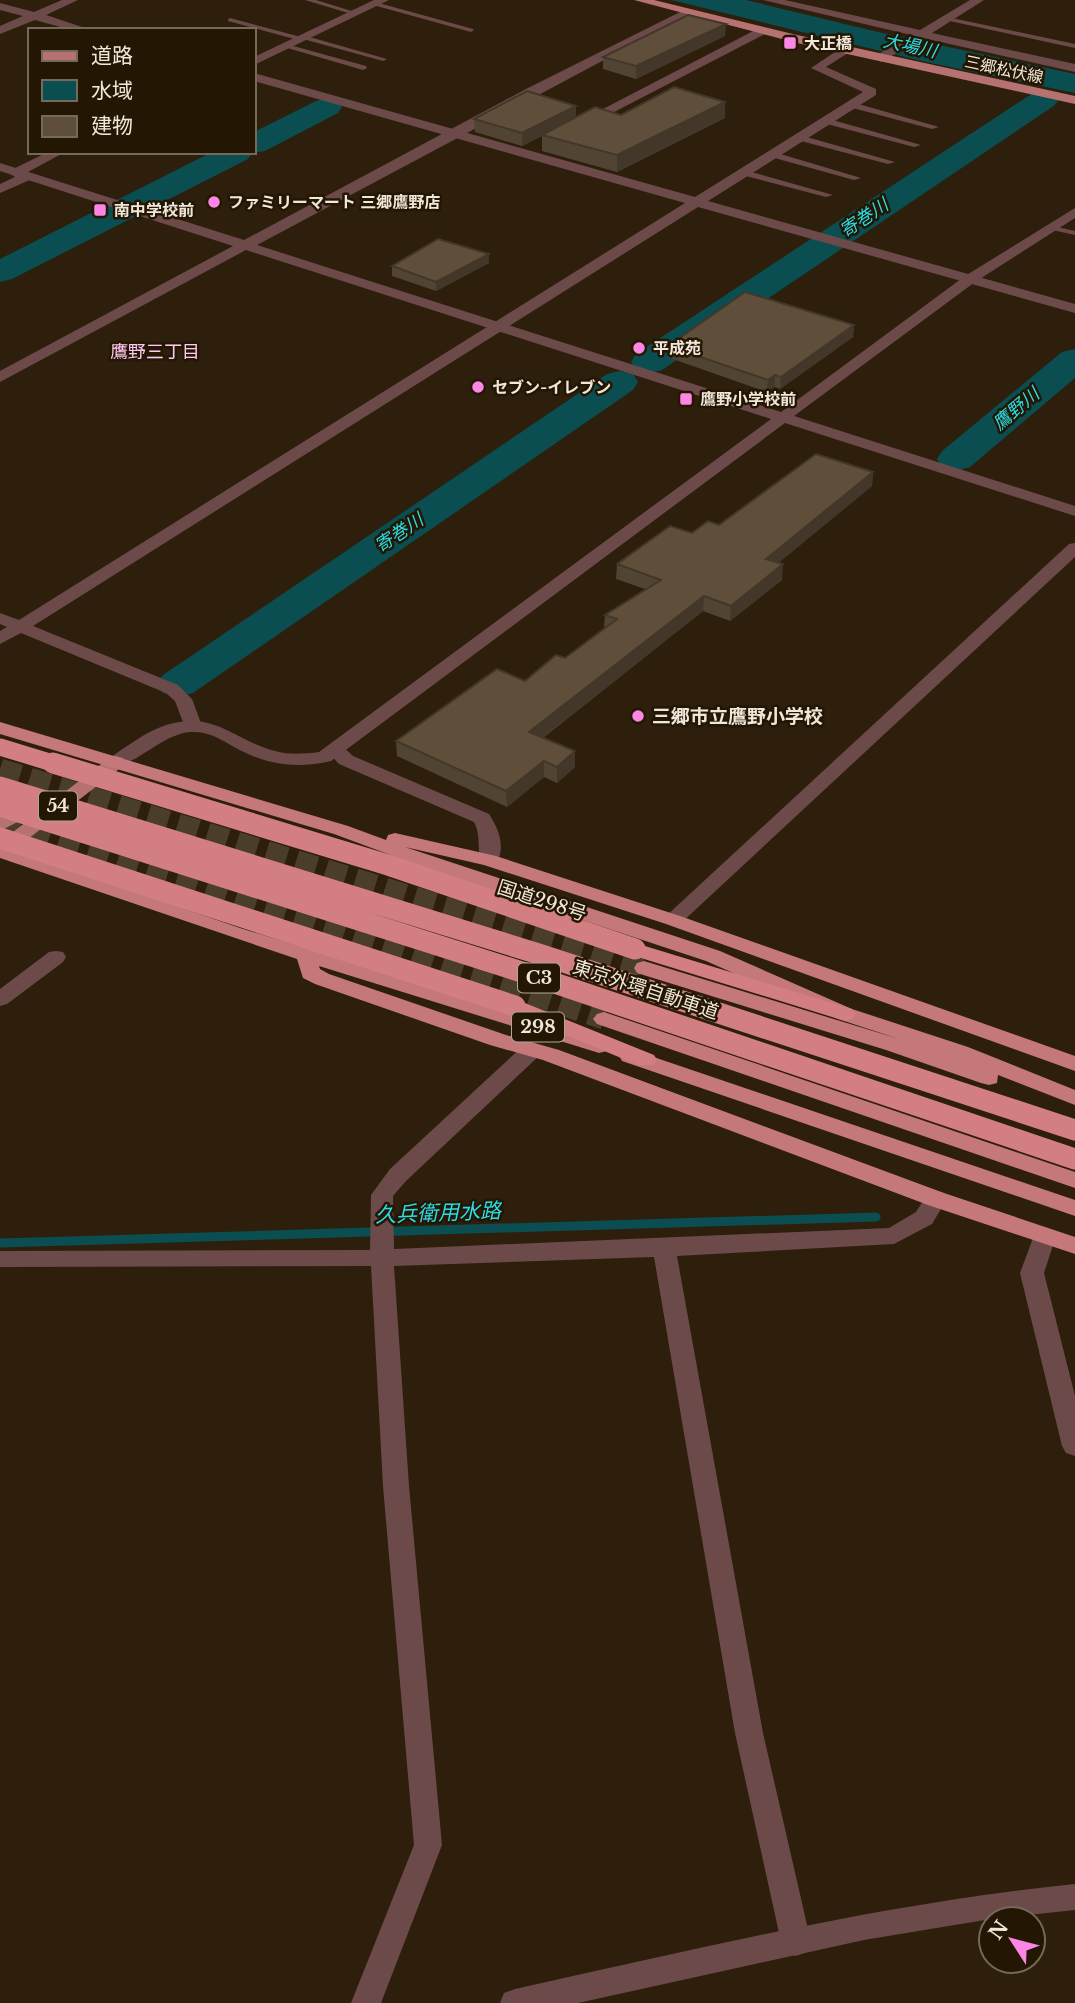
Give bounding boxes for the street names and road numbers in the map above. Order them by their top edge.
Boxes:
street label: 三郷松伏線 [963,51,1045,87]
road number: 54 [39,792,77,820]
street label: 国道298号 [494,875,589,926]
street label: 東京外環自動車道 [570,955,722,1024]
road number: C3 [518,964,560,993]
road number: 298 [512,1012,564,1042]

